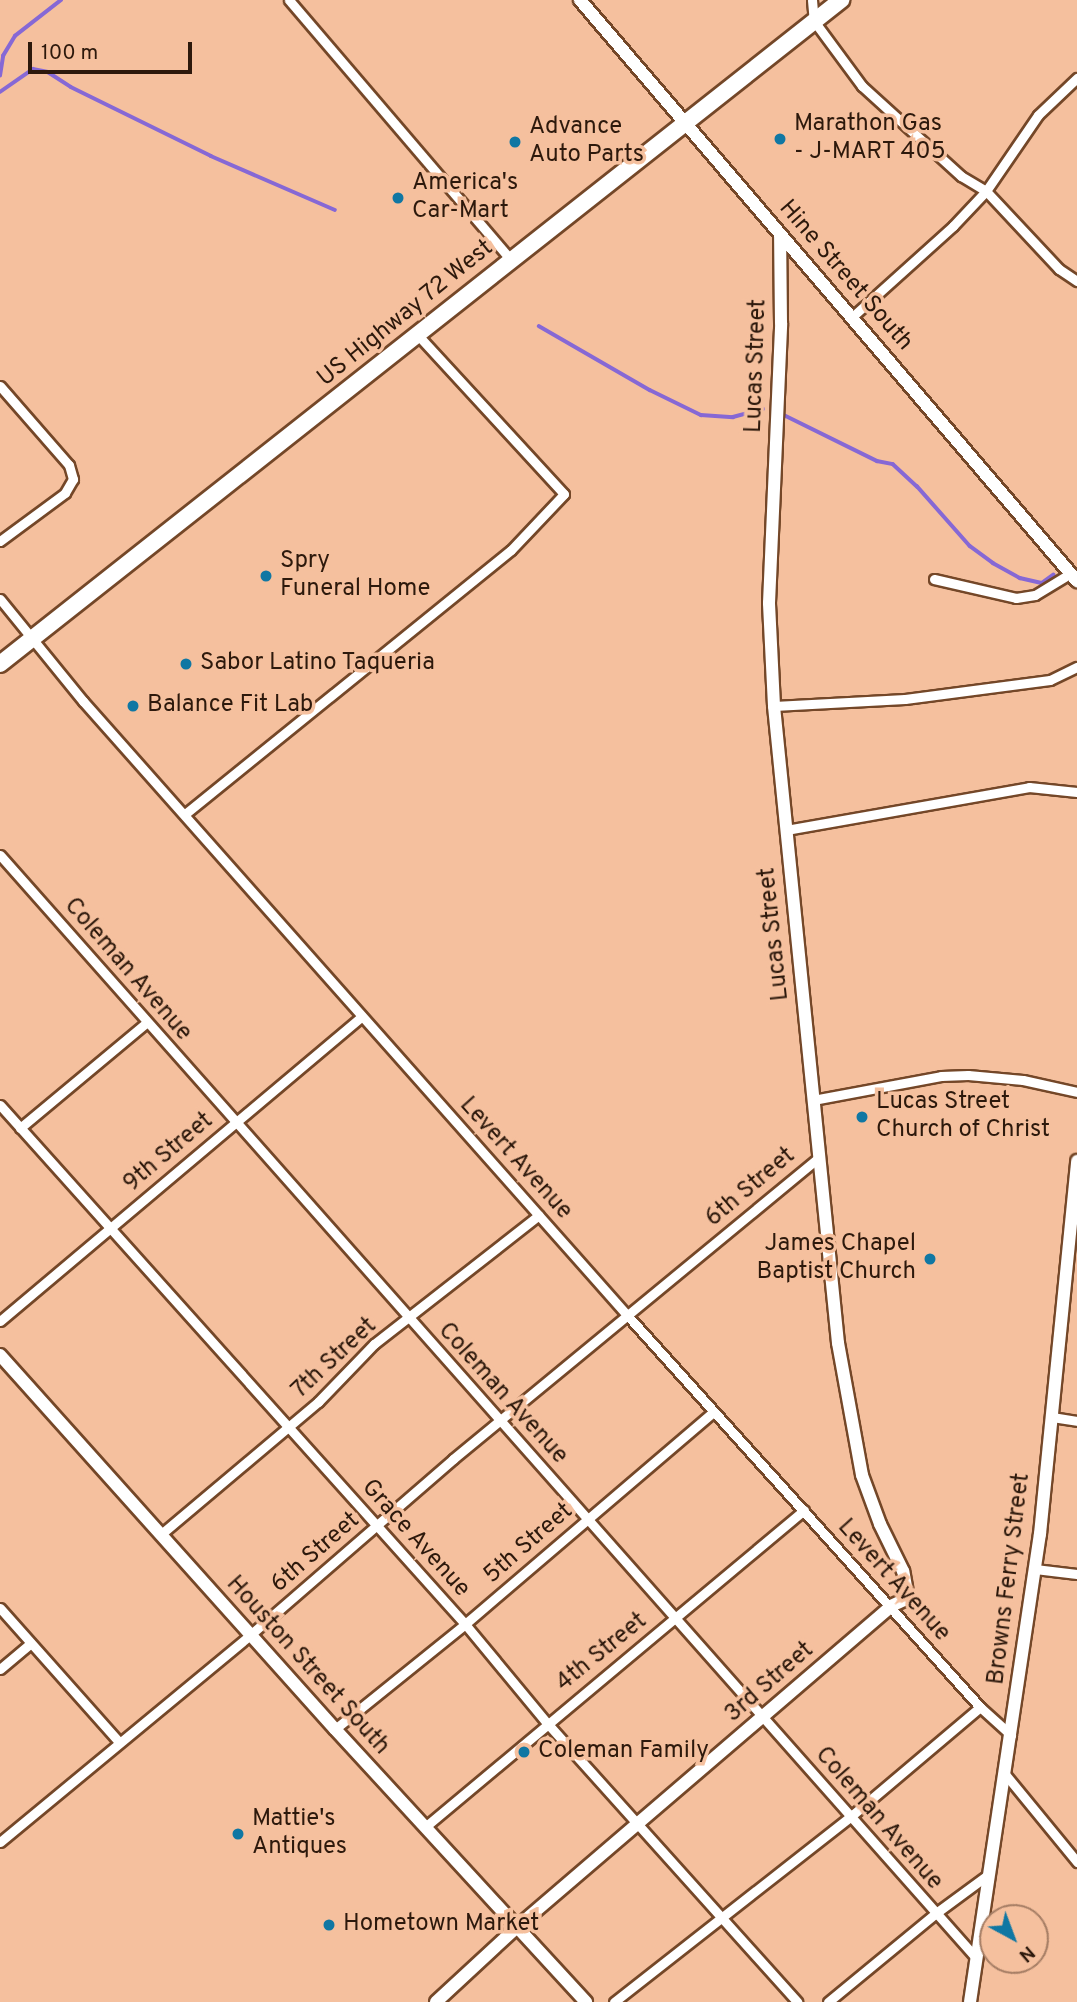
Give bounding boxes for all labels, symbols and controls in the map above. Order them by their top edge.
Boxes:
scale bar [32,28,196,72]
text: 100 m [41,40,98,67]
place label: Marathon Gas - J-MART 405 [794,111,947,167]
place label: Advance Auto Parts [529,114,644,170]
marker: Marathon Gas - J-MART 405 [772,131,788,147]
marker: Advance Auto Parts [507,134,523,150]
place label: America's Car-Mart [412,170,518,226]
marker: America's Car-Mart [390,190,406,206]
street label: Hine Street South [772,195,918,357]
street label: US Highway 72 West [312,234,500,394]
street label: Lucas Street [740,298,774,434]
place label: Spry Funeral Home [280,548,430,604]
marker: Spry Funeral Home [258,568,274,584]
place label: Sabor Latino Taqueria [200,650,436,678]
marker: Sabor Latino Taqueria [178,656,194,672]
place label: Balance Fit Lab [147,692,313,720]
marker: Balance Fit Lab [125,698,141,714]
street label: Lucas Street [754,866,796,1002]
street label: Coleman Avenue [57,892,197,1048]
place label: Lucas Street Church of Christ [876,1089,1050,1145]
street label: Levert Avenue [452,1091,578,1227]
street label: 9th Street [118,1107,220,1199]
marker: Lucas Street Church of Christ [854,1109,870,1125]
street label: 6th Street [700,1142,802,1234]
place label: James Chapel Baptist Church [756,1231,916,1287]
marker: James Chapel Baptist Church [922,1251,938,1267]
street label: 7th Street [287,1312,383,1406]
street label: Coleman Avenue [431,1317,573,1471]
street label: Browns Ferry Street [983,1471,1037,1687]
street label: Grace Avenue [354,1474,476,1604]
street label: 5th Street [479,1497,579,1591]
street label: 6th Street [266,1507,366,1599]
street label: Levert Avenue [830,1513,956,1649]
street label: Houston Street South [219,1571,395,1761]
street label: 4th Street [551,1608,653,1698]
street label: 3rd Street [720,1637,820,1729]
place label: Coleman Family [538,1738,709,1766]
street label: Coleman Avenue [808,1741,948,1897]
marker: Coleman Family [516,1744,532,1760]
place label: Mattie's Antiques [252,1806,347,1862]
marker: Mattie's Antiques [230,1826,246,1842]
north arrow [979,1904,1049,1974]
place label: Hometown Market [343,1911,539,1939]
marker: Hometown Market [321,1917,337,1933]
text: N [1013,1940,1039,1967]

